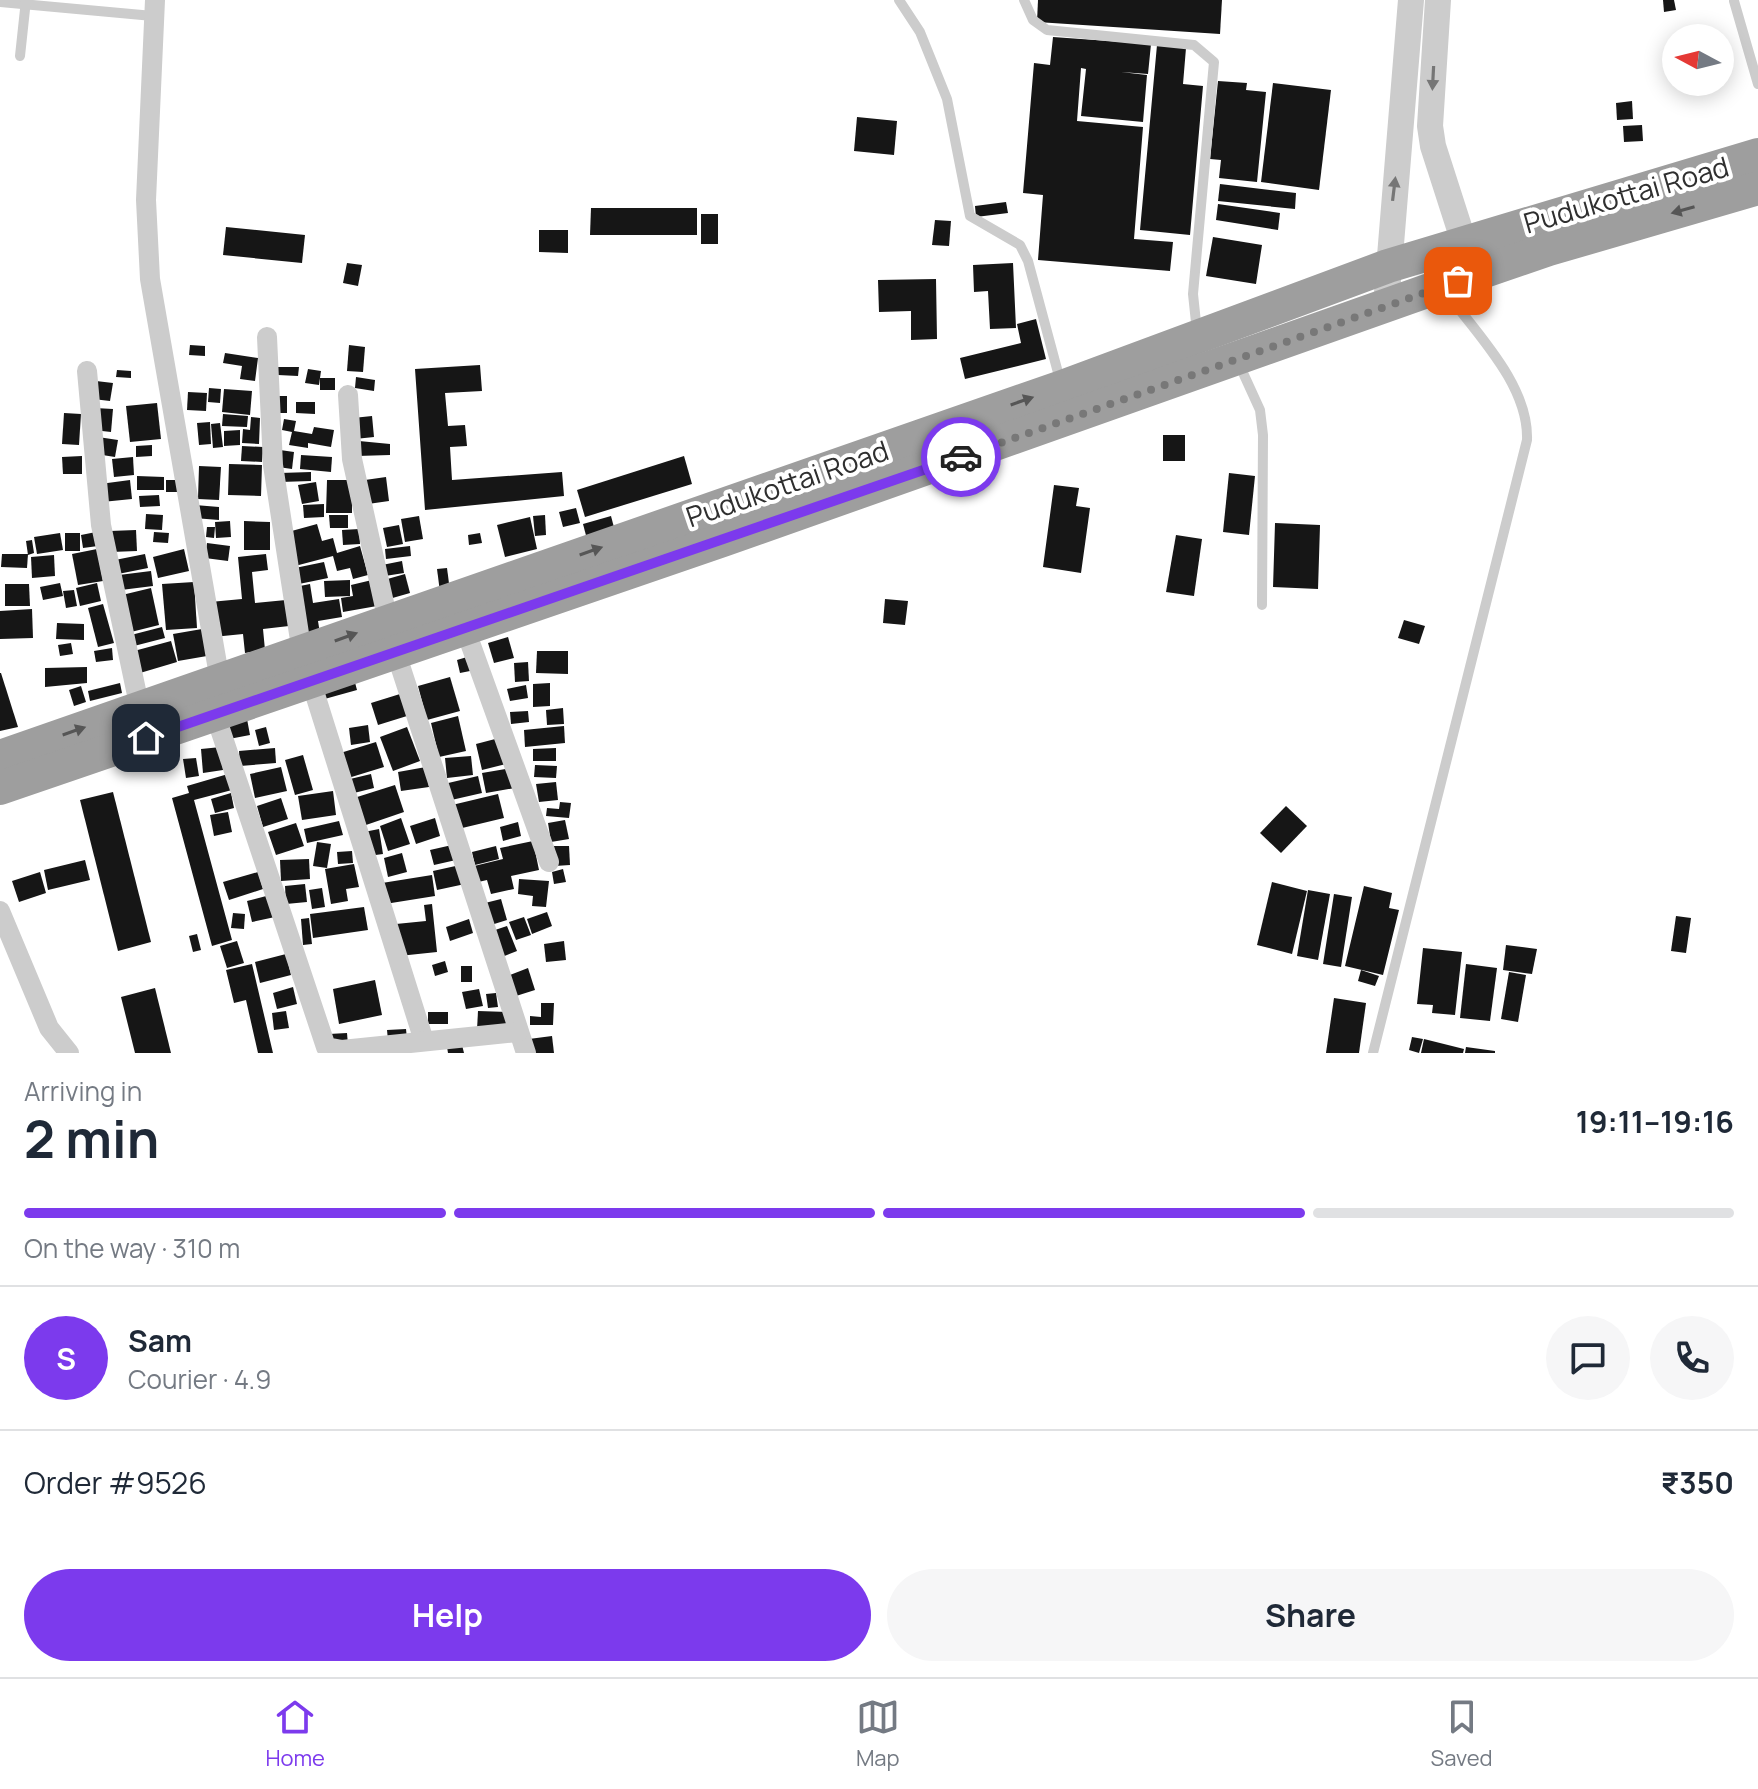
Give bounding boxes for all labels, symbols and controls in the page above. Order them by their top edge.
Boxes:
north arrow [1662,24,1734,96]
map controls [1662,24,1734,96]
one-way arrow [1426,66,1439,91]
street label: Pudukottai Road [1519,147,1733,241]
one-way arrow [1388,176,1401,201]
one-way arrow [1671,204,1695,217]
pin [1424,247,1492,315]
icon: bag [1436,259,1480,303]
one-way arrow [1010,395,1034,407]
courier [921,417,1001,497]
street label: Pudukottai Road [681,431,893,535]
icon: car [939,435,983,479]
one-way arrow [579,544,603,556]
one-way arrow [334,630,358,643]
pin [112,704,180,772]
icon: home [124,716,168,760]
one-way arrow [62,725,86,737]
text: Arriving in [24,1073,142,1109]
text: 19:11–19:16 [1576,1101,1734,1142]
text: 2 min [24,1103,159,1174]
text: On the way · 310 m [24,1230,240,1266]
button: chat [1546,1316,1630,1400]
button: phone [1650,1316,1734,1400]
text: Sam [128,1320,192,1361]
text: S [56,1338,76,1379]
text: Courier · 4.9 [128,1361,271,1397]
text: Order #9526 [24,1462,207,1503]
text: ₹350 [1661,1462,1734,1503]
button: Help [24,1569,871,1661]
button: Share [887,1569,1734,1661]
tab: Home [265,1695,325,1773]
tab: Map [856,1695,900,1773]
tab: Saved [1431,1695,1493,1773]

